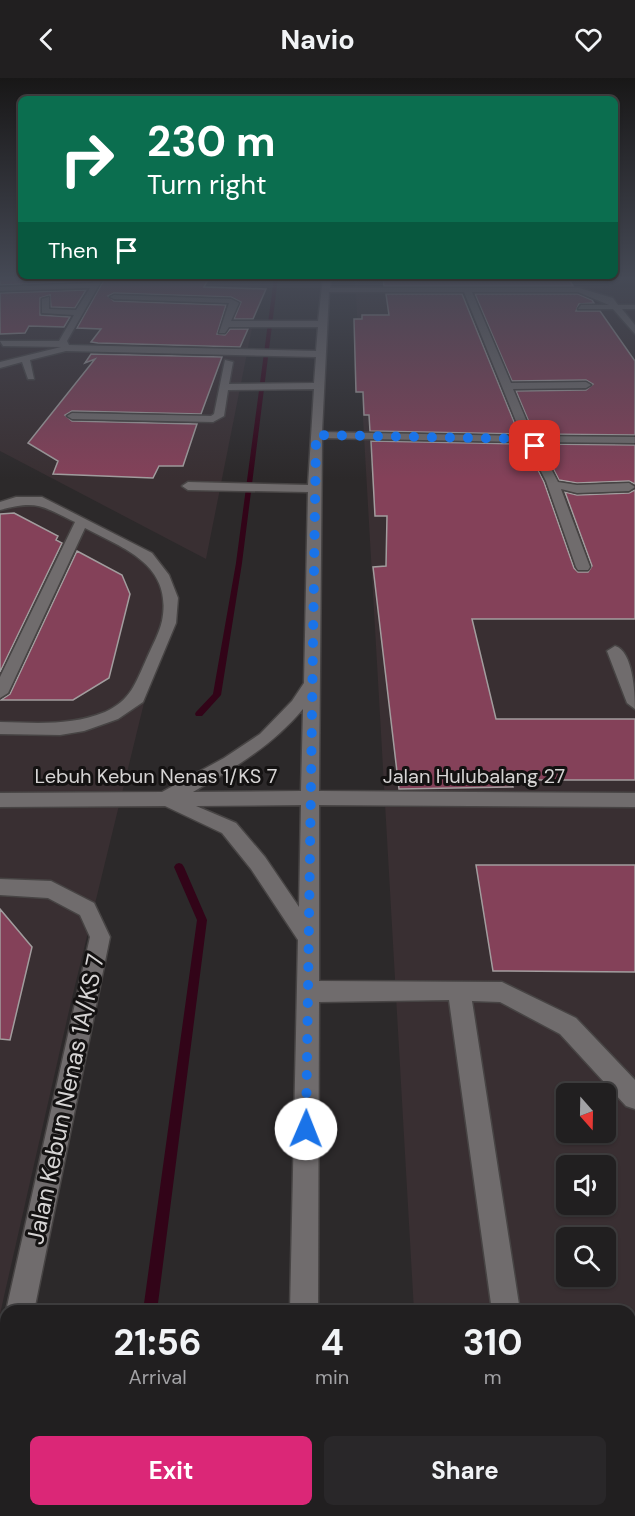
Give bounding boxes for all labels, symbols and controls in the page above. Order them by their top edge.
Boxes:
text: Navio [280,22,355,57]
icon: back [30,23,63,56]
icon: heart [572,23,605,56]
text: 230 m [147,114,276,169]
icon: right [48,120,126,198]
text: Turn right [147,167,267,202]
icon: arrive [110,234,143,267]
text: Then [48,236,98,265]
pin [509,420,560,471]
icon: arrive [518,429,551,462]
street label: Lebuh Kebun Nenas 1/KS 7 [35,763,277,789]
street label: Jalan Hulubalang 27 [383,763,565,789]
street label: Jalan Kebun Nenas 1A/KS 7 [19,951,111,1247]
north arrow [556,1083,616,1143]
map controls [556,1083,616,1287]
position arrow [274,1097,338,1161]
button: sound [556,1155,616,1215]
button: search [556,1227,616,1287]
text: 21:56 [113,1319,202,1366]
text: 4 [320,1319,344,1366]
text: 310 [463,1319,523,1366]
text: Arrival [128,1364,187,1390]
text: min [315,1364,349,1390]
text: m [484,1364,501,1390]
button: Exit [30,1436,312,1505]
button: Share [324,1436,606,1505]

